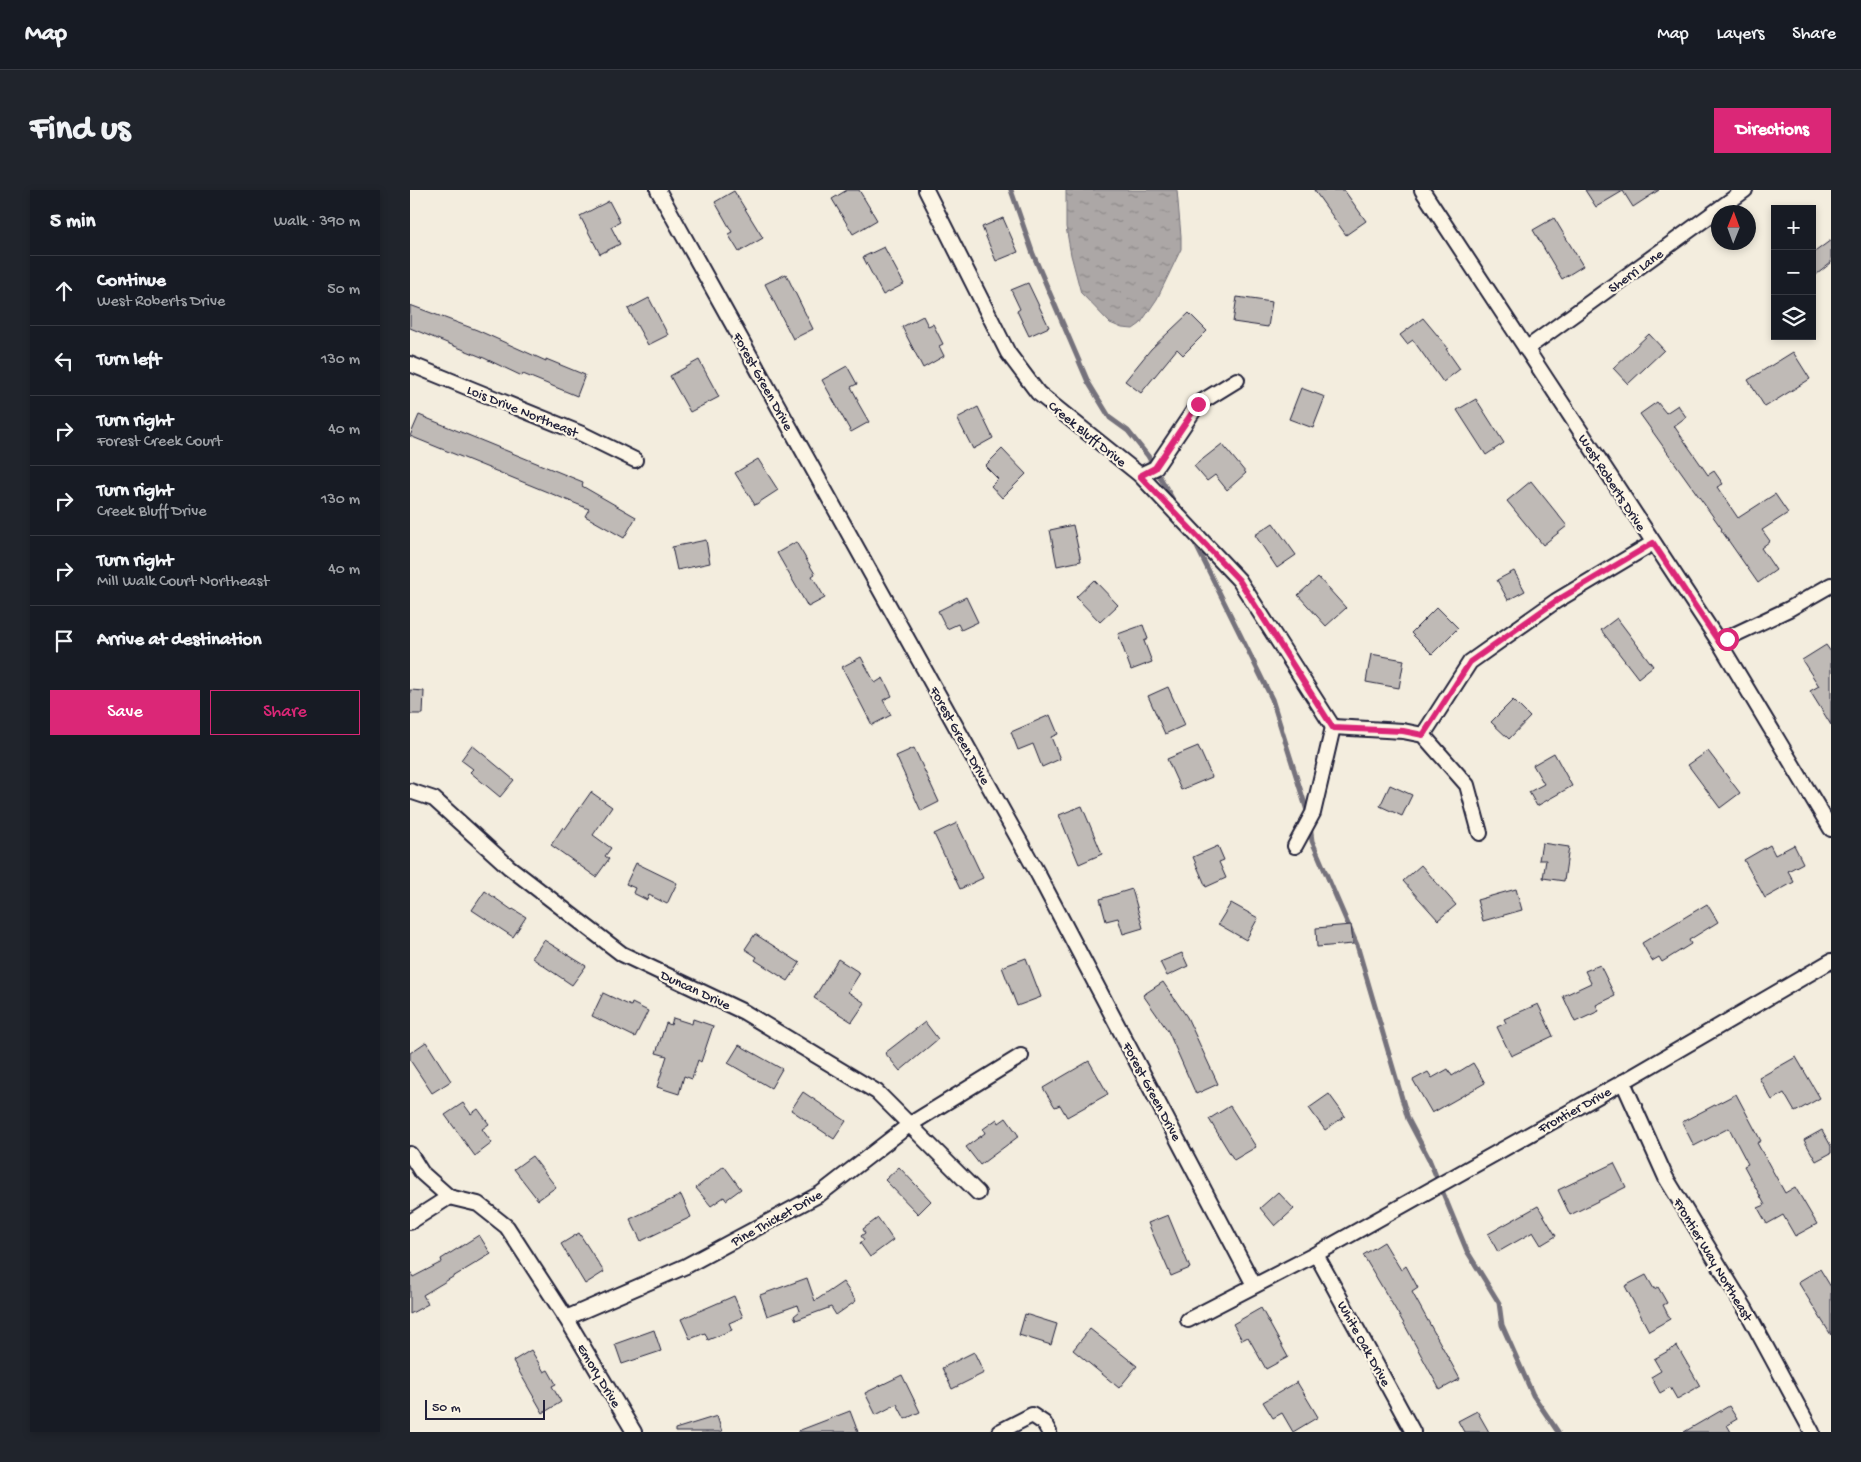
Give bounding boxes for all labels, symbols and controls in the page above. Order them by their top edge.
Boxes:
text: Map [25,20,67,49]
text: Map [1657,24,1689,45]
text: Layers [1717,24,1764,45]
text: Share [1792,24,1836,45]
button: Directions [1714,108,1831,153]
text: Find us [30,110,130,151]
north arrow [1711,205,1756,250]
map controls [1771,205,1816,340]
button: + [1771,205,1816,250]
text: 5 min [50,210,95,235]
text: Walk · 390 m [274,213,360,232]
street label: Sherri Lane [1605,246,1668,298]
button: − [1771,250,1816,295]
text: Continue [97,270,166,293]
icon: ahead [50,277,78,305]
text: 50 m [327,281,360,300]
text: West Roberts Drive [97,293,225,312]
button: layers [1771,295,1816,340]
street label: Forest Green Drive [727,329,796,435]
icon: left [50,347,78,375]
text: Turn left [97,349,161,372]
text: 130 m [321,351,360,370]
street label: Lois Drive Northeast [464,382,581,443]
route end [1187,393,1210,416]
street label: Creek Bluff Drive [1044,398,1130,472]
text: Turn right [97,410,173,433]
icon: right [50,417,78,445]
text: 40 m [328,421,360,440]
street label: West Roberts Drive [1573,432,1649,536]
text: Forest Creek Court [97,433,222,452]
text: Turn right [97,480,173,503]
icon: right [50,487,78,515]
text: 130 m [321,491,360,510]
text: Creek Bluff Drive [97,503,206,522]
text: Turn right [97,550,173,573]
icon: right [50,557,78,585]
text: 40 m [328,561,360,580]
text: Mill Walk Court Northeast [97,573,269,592]
icon: arrive [50,627,78,655]
route start [1716,628,1739,651]
text: Arrive at destination [97,629,261,652]
street label: Forest Green Drive [924,683,993,789]
button: Save [50,690,200,735]
button: Share [210,690,360,735]
street label: Duncan Drive [656,967,733,1015]
street label: Forest Green Drive [1117,1039,1184,1145]
street label: Frontier Drive [1535,1084,1615,1139]
street label: Pine Thicket Drive [728,1187,826,1252]
street label: Frontier Way Northeast [1668,1195,1756,1326]
street label: White Oak Drive [1332,1299,1394,1391]
street label: Emory Drive [572,1341,624,1412]
scale bar [425,1397,545,1420]
text: 50 m [432,1400,461,1417]

